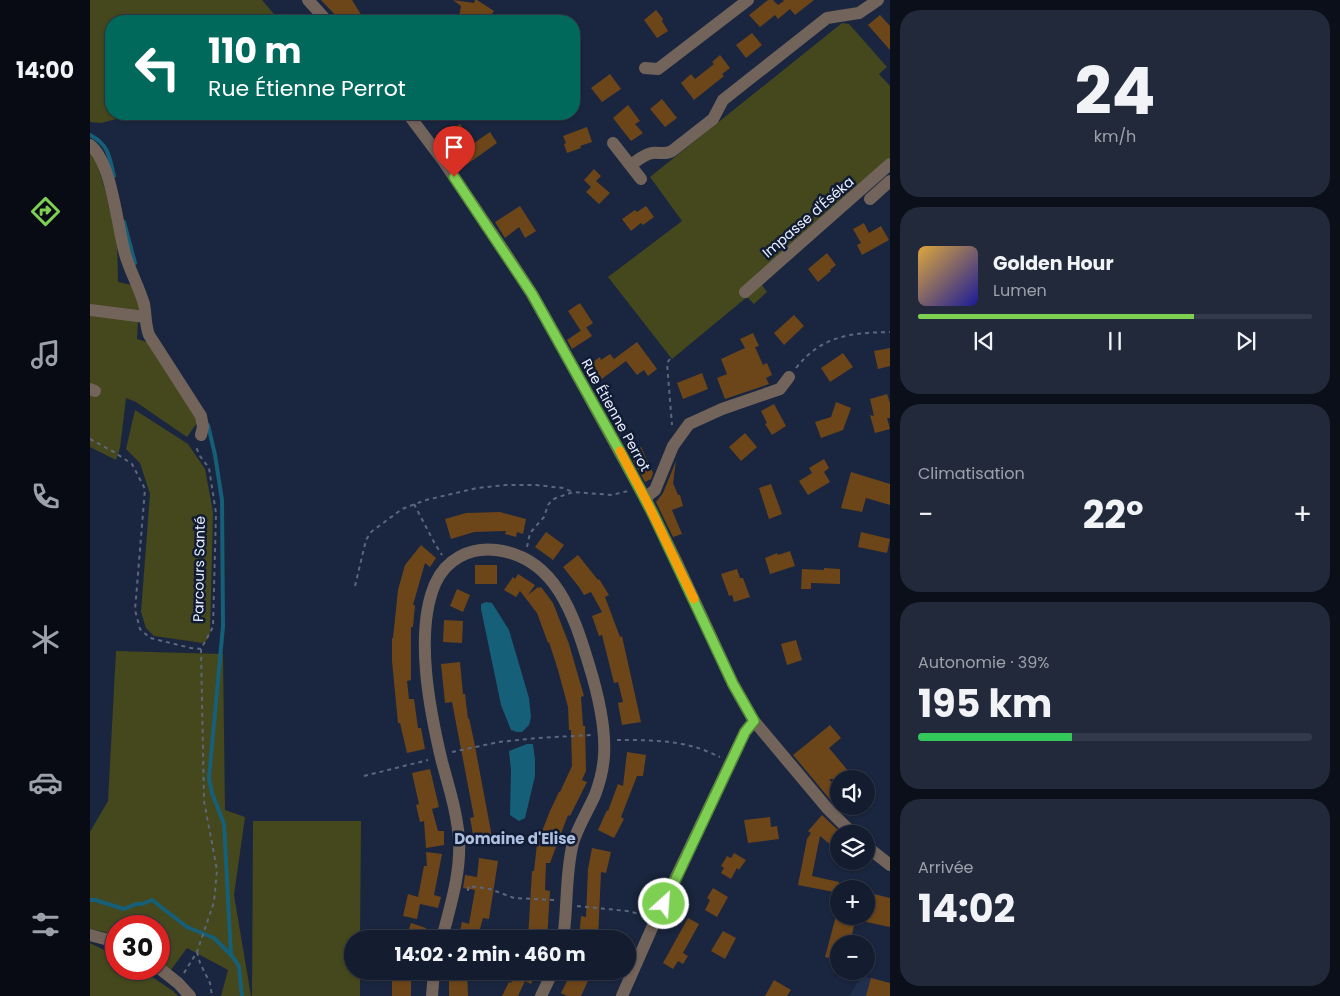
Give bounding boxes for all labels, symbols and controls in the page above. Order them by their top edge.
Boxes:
text: 110 m [208,26,302,75]
icon: left [125,35,190,100]
text: 24 [1074,46,1156,137]
text: 14:00 [16,55,74,86]
text: Rue Étienne Perrot [208,73,406,104]
text: km/h [1094,125,1136,148]
pin [433,126,475,177]
icon: arrive [440,133,468,161]
street label: Impasse d'Éséka [758,172,858,262]
icon: directions [28,194,63,229]
text: Golden Hour [993,250,1114,277]
text: Lumen [993,279,1047,302]
icon: previous [970,327,998,355]
icon: pause [1101,327,1129,355]
icon: next [1232,327,1260,355]
icon: music [28,337,63,372]
street label: Rue Étienne Perrot [577,355,655,475]
text: Climatisation [918,462,1025,485]
icon: phone [28,479,63,514]
text: 22° [1083,488,1144,541]
text: − [918,495,933,534]
text: + [1293,495,1312,534]
street label: Parcours Santé [188,516,210,622]
icon: climate [28,622,63,657]
text: Autonomie · 39% [918,651,1050,674]
text: 195 km [918,677,1052,730]
icon: car [28,765,63,800]
map controls [830,770,875,980]
button: sound [830,770,875,815]
button: layers [830,825,875,870]
district label: Domaine d'Elise [454,828,576,849]
text: Arrivée [918,856,973,879]
position arrow [637,877,689,929]
button: + [830,880,875,925]
text: 14:02 [918,882,1015,935]
icon: filters [28,907,63,942]
speed limit sign: 30 [105,915,170,980]
button: − [830,935,875,980]
text: 14:02 · 2 min · 460 m [394,941,586,968]

